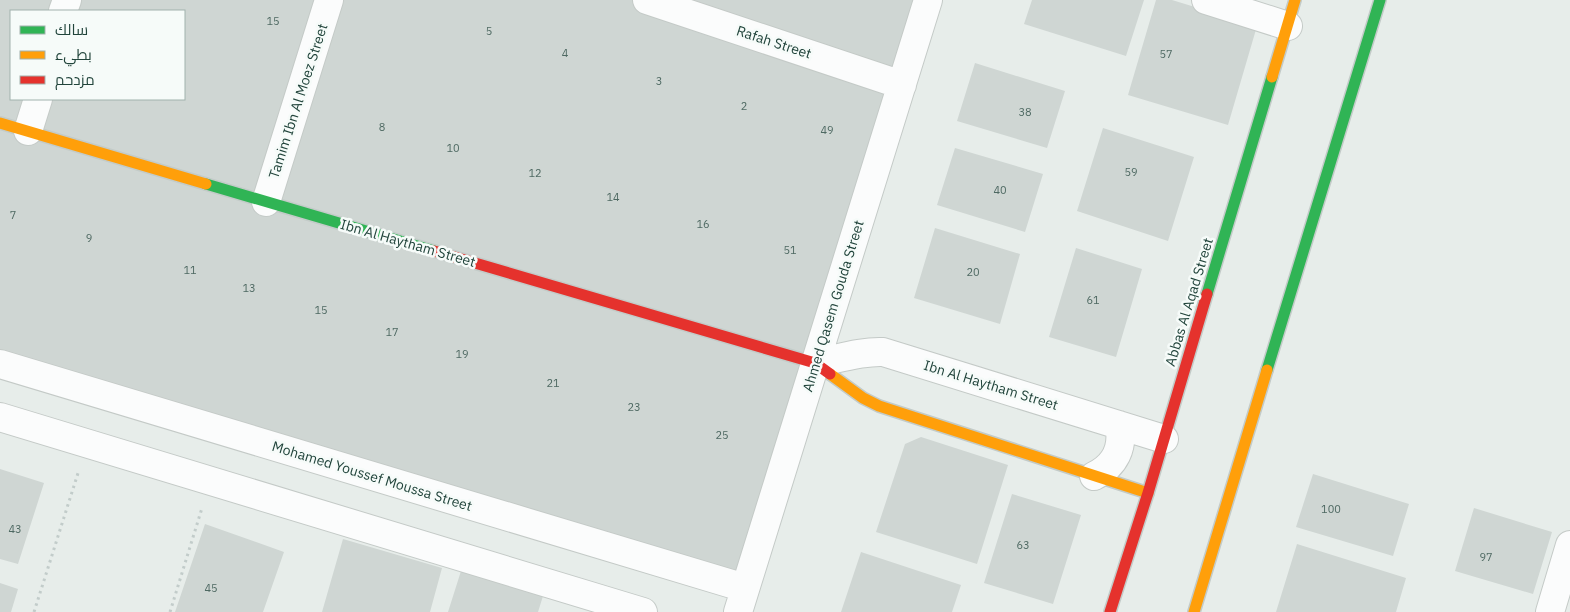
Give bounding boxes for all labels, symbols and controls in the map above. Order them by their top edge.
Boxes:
legend [10,10,185,100]
house number: 15 [266,14,280,28]
text: سالك [55,20,88,39]
street label: Tamim Ibn Al Moez Street [264,21,332,181]
street label: Rafah Street [734,21,814,63]
house number: 5 [486,24,492,38]
text: بطيء [55,45,92,67]
house number: 4 [562,46,569,60]
house number: 57 [1159,47,1173,61]
text: مزدحم [55,70,95,90]
house number: 3 [656,74,662,88]
house number: 2 [741,99,747,113]
house number: 38 [1018,105,1032,119]
house number: 8 [379,120,385,134]
house number: 49 [820,123,834,137]
house number: 10 [446,141,460,155]
house number: 59 [1124,165,1138,179]
house number: 12 [528,166,542,180]
house number: 40 [993,183,1007,197]
house number: 14 [606,190,620,204]
house number: 7 [10,208,16,222]
street label: Ibn Al Haytham Street [338,215,478,271]
house number: 16 [696,217,710,231]
street label: Ahmed Qasem Gouda Street [798,218,868,394]
house number: 9 [86,231,92,245]
street label: Abbas Al Aqad Street [1161,236,1217,368]
house number: 51 [783,243,797,257]
house number: 11 [183,263,197,277]
house number: 20 [966,265,980,279]
house number: 13 [242,281,256,295]
house number: 61 [1086,293,1100,307]
house number: 15 [314,303,328,317]
house number: 17 [385,325,399,339]
house number: 19 [455,347,469,361]
street label: Ibn Al Haytham Street [922,356,1060,414]
house number: 21 [546,376,560,390]
house number: 23 [627,400,641,414]
house number: 25 [715,428,729,442]
street label: Mohamed Youssef Moussa Street [270,437,474,515]
house number: 100 [1321,502,1341,516]
house number: 43 [8,522,22,536]
house number: 63 [1016,538,1030,552]
house number: 97 [1479,550,1493,564]
house number: 45 [204,581,218,595]

